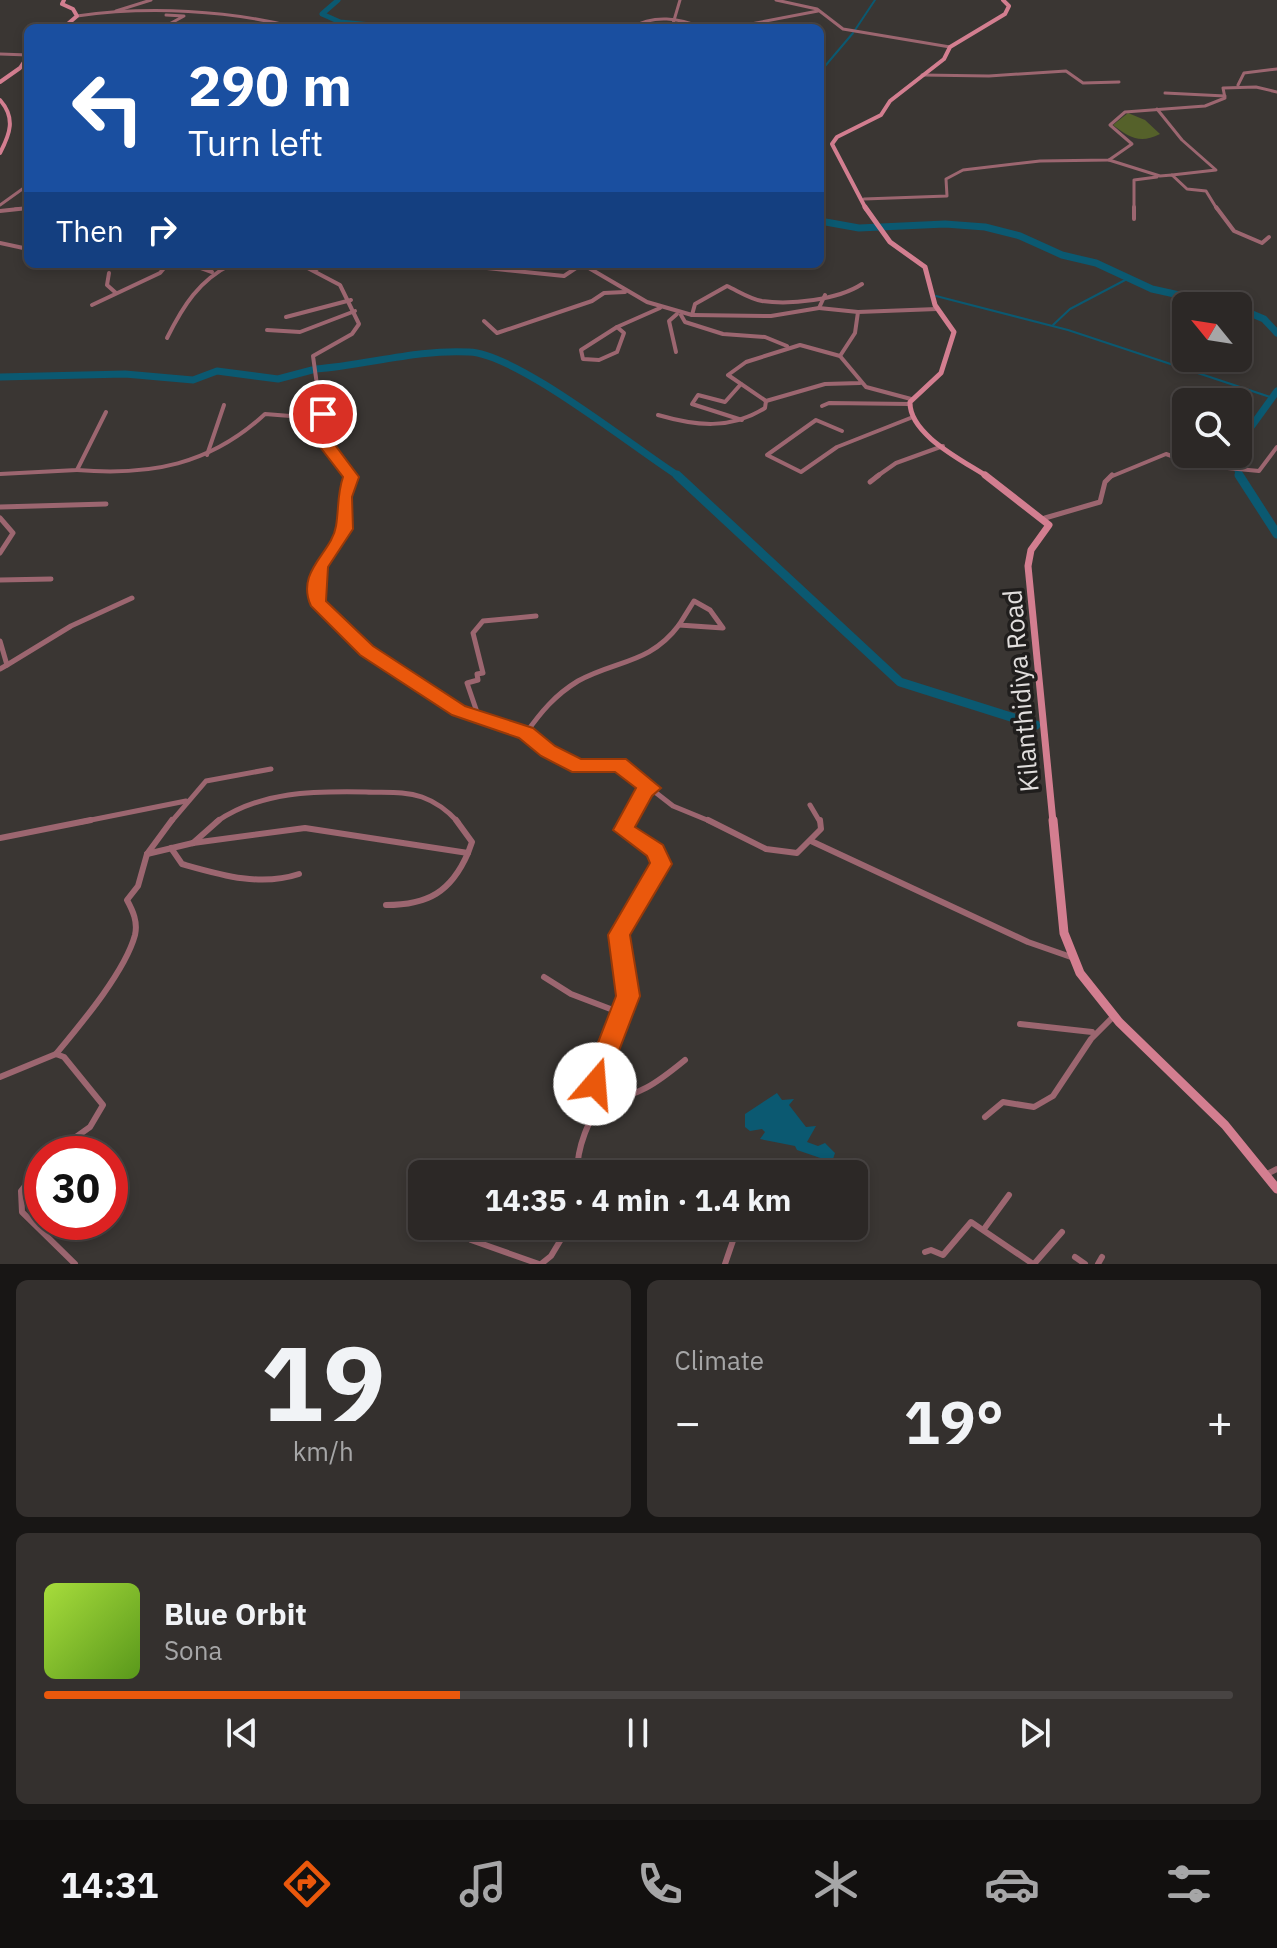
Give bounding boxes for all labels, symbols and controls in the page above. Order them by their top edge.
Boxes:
text: 290 m [188,49,352,121]
icon: left [56,56,160,160]
text: Turn left [188,119,323,166]
icon: right [140,208,184,252]
text: Then [56,211,124,250]
north arrow [1172,292,1252,372]
map controls [1172,292,1252,468]
pin [289,380,357,448]
button: search [1172,388,1252,468]
icon: arrive [301,392,345,436]
street label: Kilanthidiya Road [994,588,1046,794]
position arrow [553,1042,637,1126]
speed limit sign: 30 [24,1136,128,1240]
text: 14:35 · 4 min · 1.4 km [485,1180,791,1219]
text: 19 [261,1314,386,1450]
text: Climate [675,1343,764,1377]
text: 19° [904,1382,1004,1461]
text: − [675,1393,701,1450]
text: + [1207,1393,1233,1450]
text: km/h [293,1434,354,1468]
text: Blue Orbit [164,1594,307,1633]
text: Sona [164,1633,222,1667]
icon: previous [220,1711,264,1755]
icon: pause [616,1711,660,1755]
icon: next [1013,1711,1057,1755]
icon: directions [279,1856,335,1912]
icon: music [455,1856,511,1912]
icon: phone [632,1856,688,1912]
icon: climate [808,1856,864,1912]
icon: car [984,1856,1040,1912]
icon: filters [1161,1856,1217,1912]
text: 14:31 [60,1861,158,1908]

